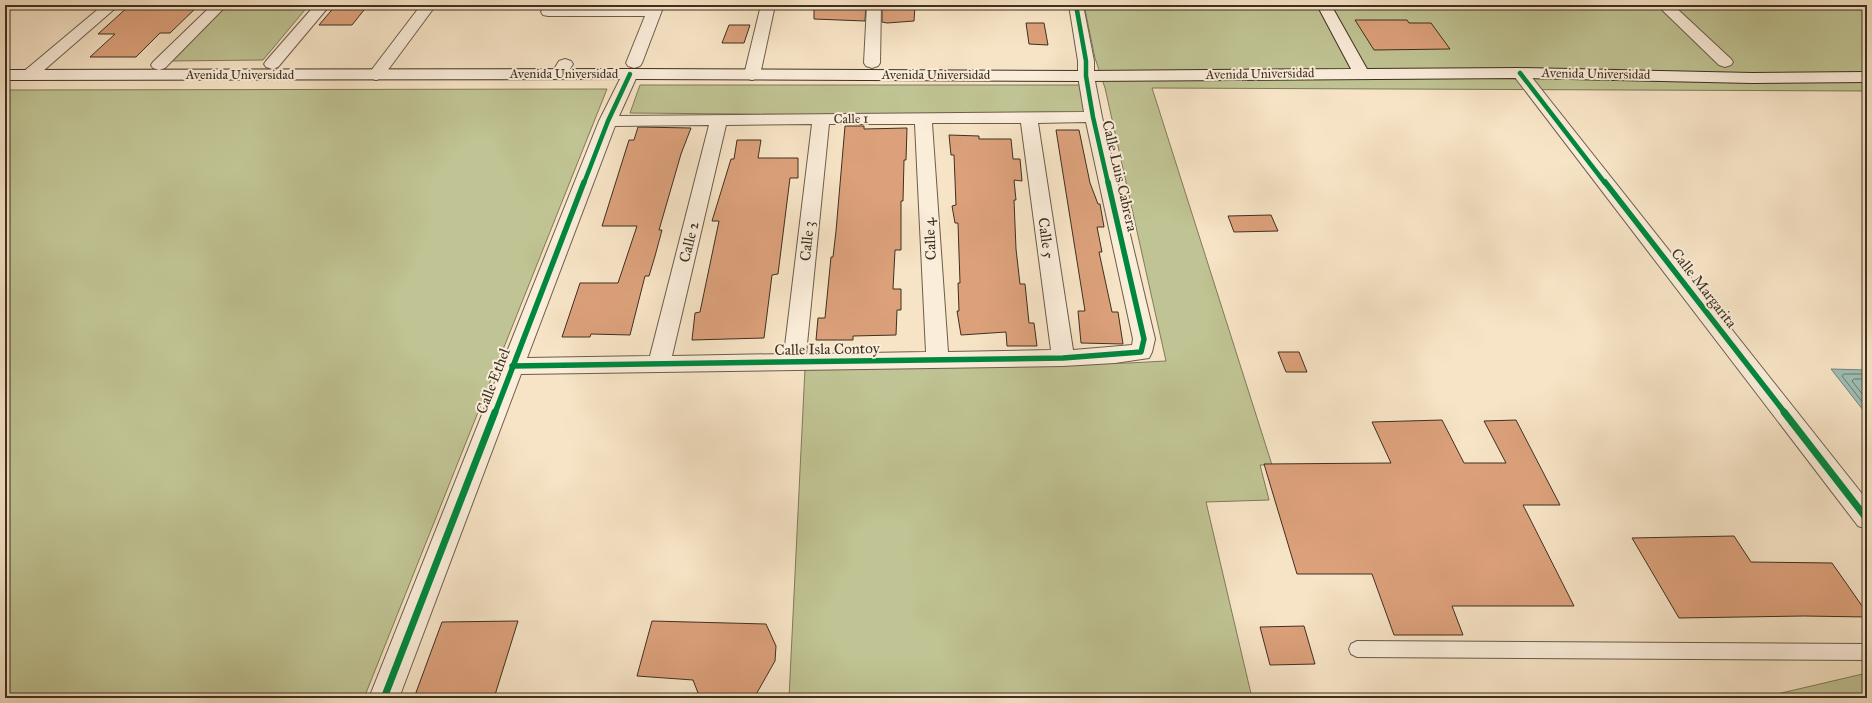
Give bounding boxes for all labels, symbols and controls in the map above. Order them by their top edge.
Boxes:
street label: Avenida Universidad [1205,65,1315,83]
street label: Avenida Universidad [1541,65,1651,83]
street label: Avenida Universidad [509,66,619,82]
street label: Avenida Universidad [185,67,295,83]
street label: Avenida Universidad [881,67,991,83]
street label: Calle 1 [834,111,868,127]
street label: Calle Luis Cabrera [1098,119,1142,234]
street label: Calle 5 [1034,216,1058,260]
street label: Calle 4 [920,217,940,261]
street label: Calle 2 [675,219,703,264]
street label: Calle 3 [796,220,818,262]
street label: Calle Margarita [1667,245,1741,332]
street label: Calle Isla Contoy [774,339,881,359]
street label: Calle Ethel [472,345,514,416]

